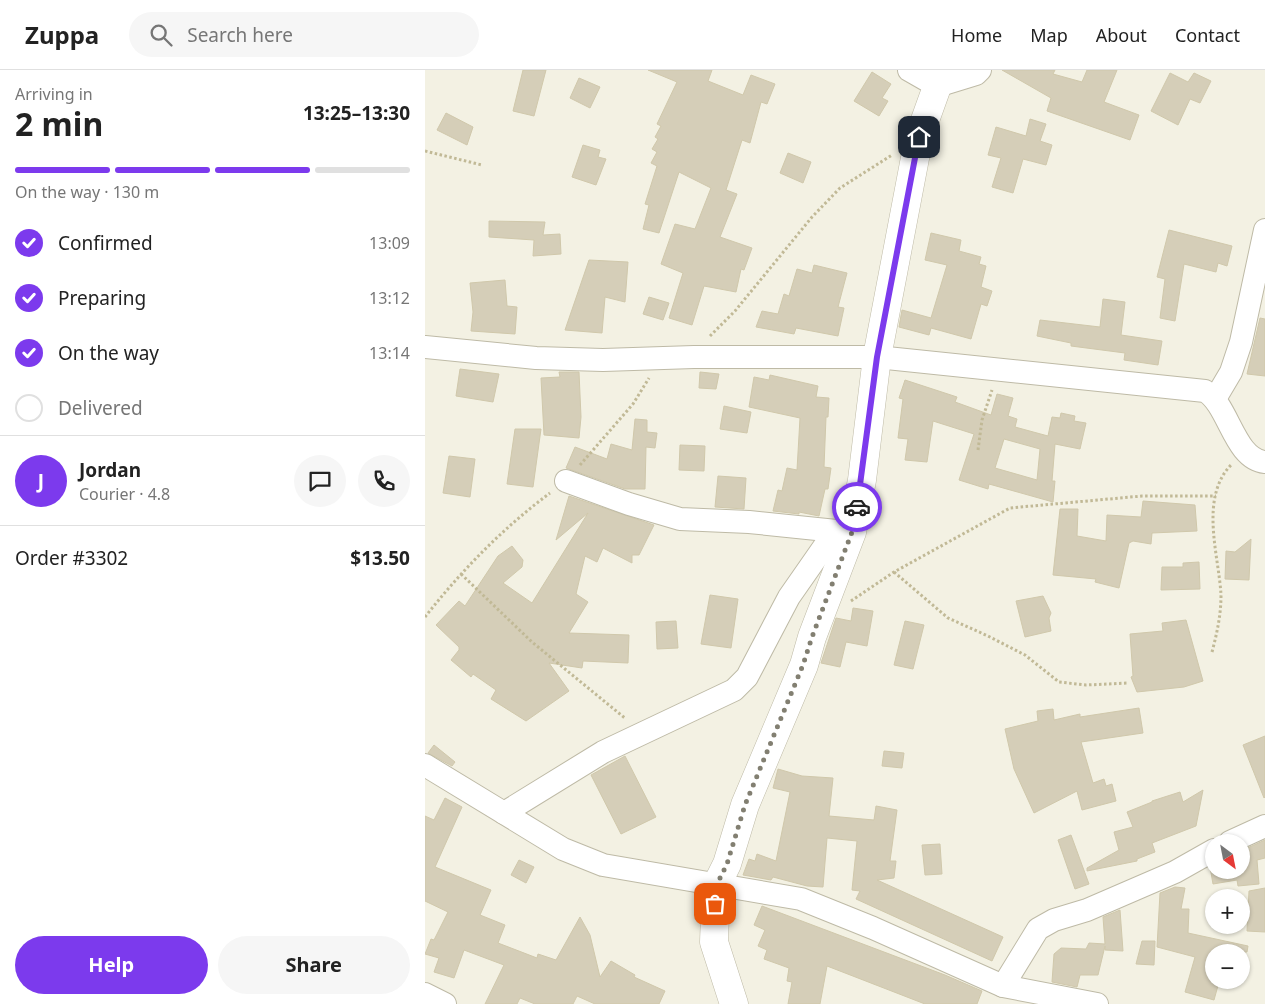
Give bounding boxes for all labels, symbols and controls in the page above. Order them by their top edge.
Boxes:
search box [129,12,479,57]
text: Zuppa [25,18,99,51]
icon: search [147,21,175,49]
text: Search here [187,22,293,48]
text: Home [951,23,1002,47]
text: Map [1030,23,1068,47]
text: About [1096,23,1147,47]
text: Contact [1175,23,1240,47]
text: Arriving in [15,83,93,105]
text: 13:25–13:30 [303,100,410,126]
text: 2 min [15,102,103,145]
pin [898,116,940,158]
icon: home [905,123,933,151]
text: On the way · 130 m [15,181,159,203]
icon: check [15,229,43,257]
text: Confirmed [58,230,153,256]
text: 13:09 [369,232,410,254]
icon: check [15,284,43,312]
text: Preparing [58,285,146,311]
text: 13:12 [369,287,410,309]
icon: check [15,339,43,367]
text: On the way [58,340,159,366]
text: 13:14 [369,342,410,364]
text: Delivered [58,395,143,421]
button: chat [294,455,346,507]
button: phone [358,455,410,507]
text: Jordan [79,457,141,483]
text: J [38,468,44,494]
courier [832,482,882,532]
text: Courier · 4.8 [79,483,170,505]
icon: car [843,493,871,521]
text: Order #3302 [15,545,128,571]
text: $13.50 [350,545,410,571]
north arrow [1205,834,1250,879]
map controls [1205,834,1250,989]
pin [694,883,736,925]
button: + [1205,889,1250,934]
icon: bag [701,890,729,918]
button: Help [15,936,208,994]
button: Share [218,936,410,994]
button: − [1205,944,1250,989]

